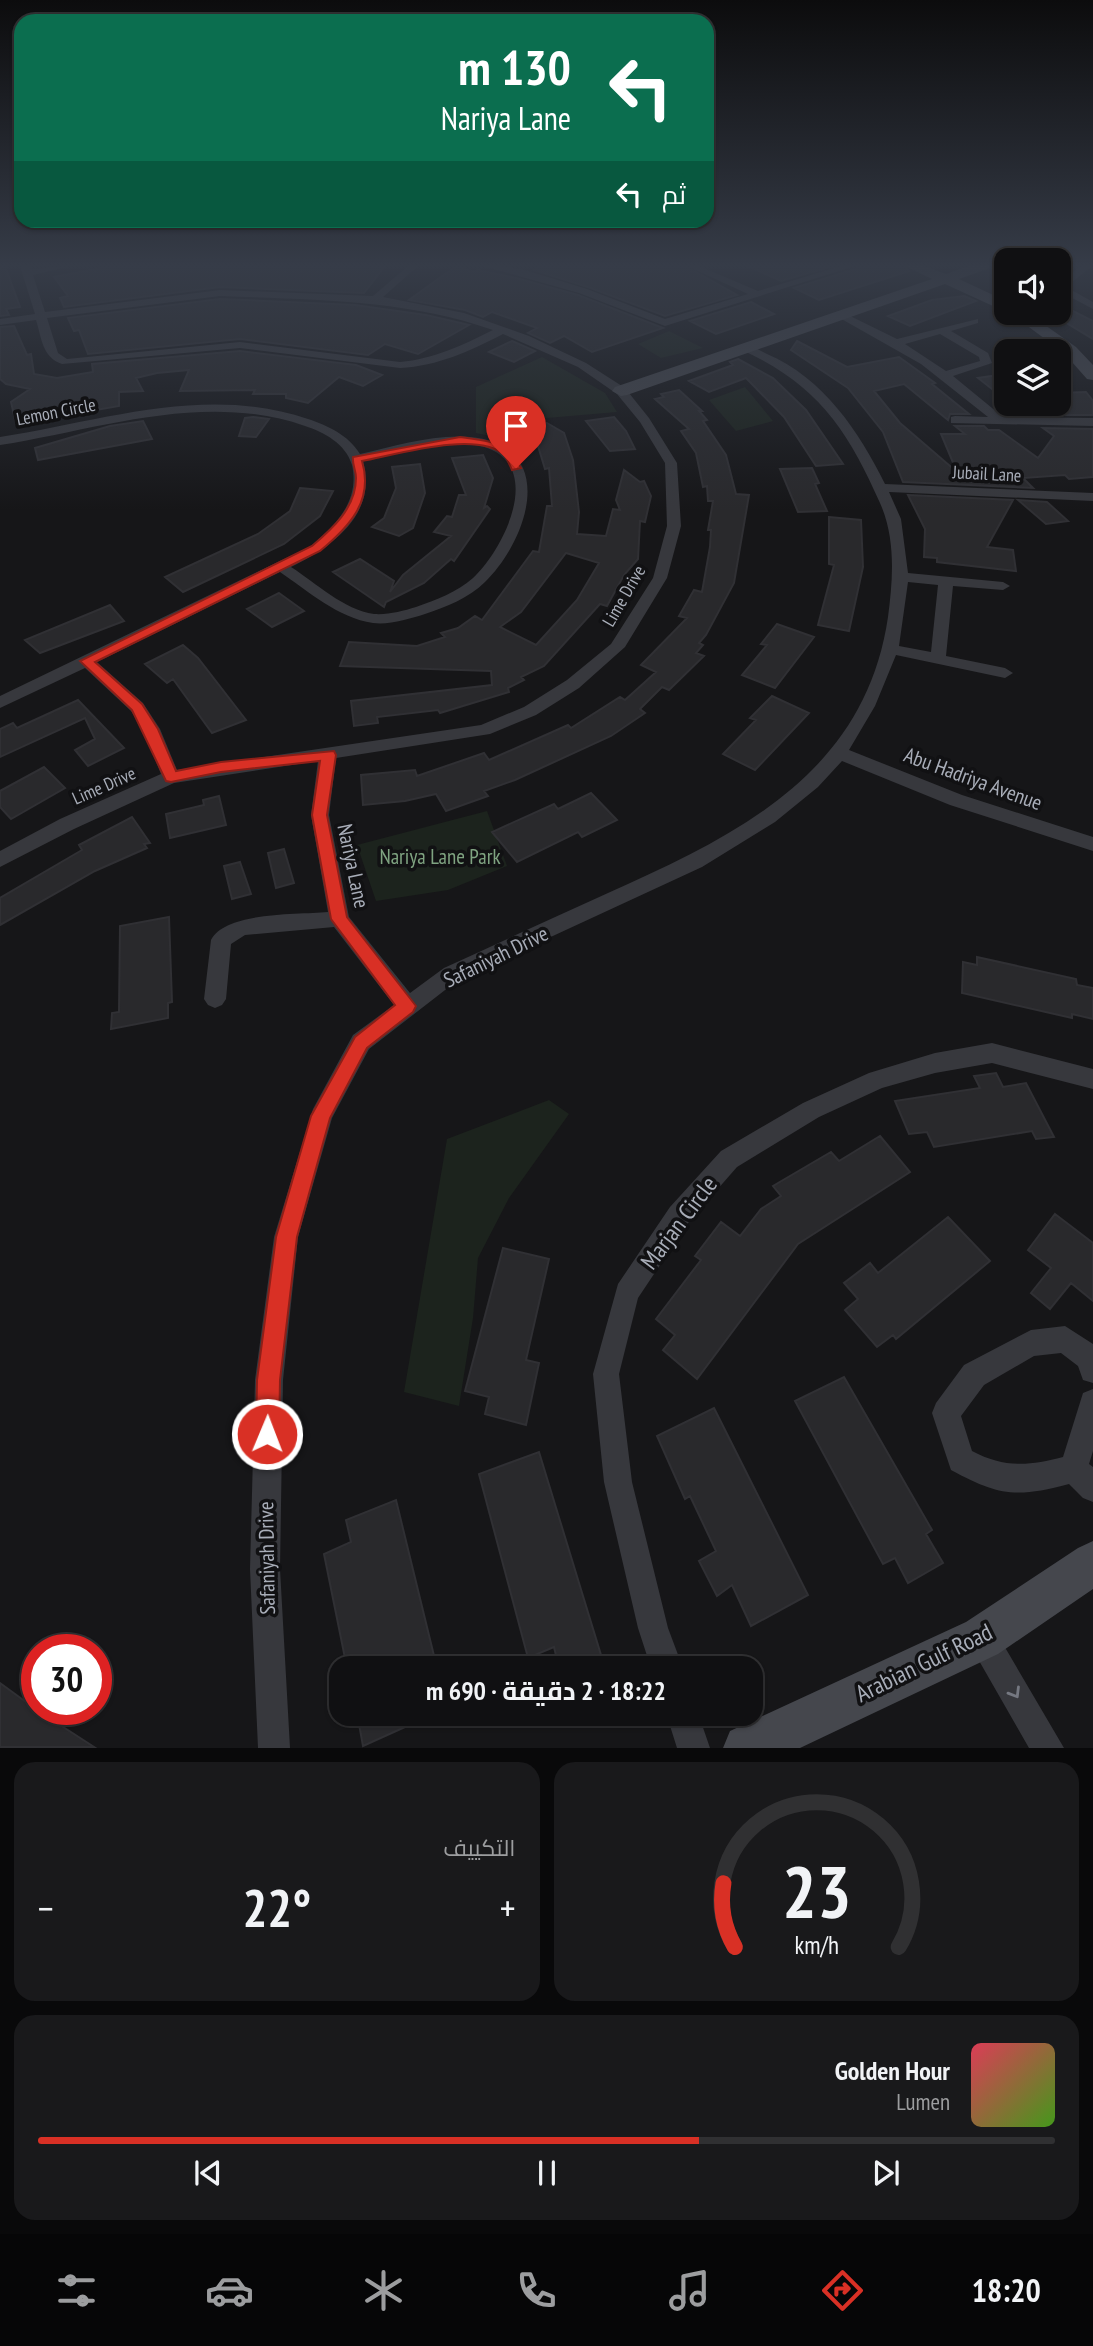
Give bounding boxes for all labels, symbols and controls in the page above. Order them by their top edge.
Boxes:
text: 130 m [458,35,571,99]
icon: left [595,42,686,133]
text: Nariya Lane [441,97,571,139]
icon: left [610,175,648,213]
text: ثم [662,178,686,211]
map controls [994,248,1071,416]
button: sound [994,248,1071,325]
button: layers [994,339,1071,416]
street label: Lemon Circle [14,393,98,430]
pin [486,396,546,468]
icon: arrive [497,407,535,445]
street label: Jubail Lane [951,460,1022,487]
street label: Lime Drive [597,561,650,631]
street label: Abu Hadriya Avenue [900,741,1046,816]
street label: Lime Drive [68,761,139,810]
street label: Nariya Lane [331,821,376,911]
park label: Nariya Lane Park [379,843,501,870]
street label: Safaniyah Drive [439,920,553,993]
street label: Marjan Circle [634,1170,724,1275]
position arrow [230,1397,304,1471]
street label: Safaniyah Drive [252,1501,281,1615]
street label: Arabian Gulf Road [850,1616,997,1709]
speed limit sign: 30 [21,1634,112,1725]
text: 18:22 · 2 دقيقة · 690 m [426,1674,666,1707]
one-way arrow [1007,1685,1020,1698]
text: التكييف [443,1833,516,1862]
text: 23 [781,1844,851,1938]
text: 22° [242,1874,311,1941]
text: − [38,1883,54,1932]
text: + [500,1883,515,1932]
text: km/h [794,1929,838,1961]
text: Golden Hour [835,2054,950,2087]
text: Lumen [896,2087,950,2116]
icon: previous [189,2154,227,2192]
icon: pause [528,2154,566,2192]
icon: next [867,2154,905,2192]
icon: filters [52,2266,101,2315]
icon: car [205,2266,254,2315]
icon: climate [359,2266,408,2315]
icon: phone [512,2266,561,2315]
icon: music [665,2266,714,2315]
icon: directions [818,2266,867,2315]
text: 18:20 [972,2269,1041,2311]

